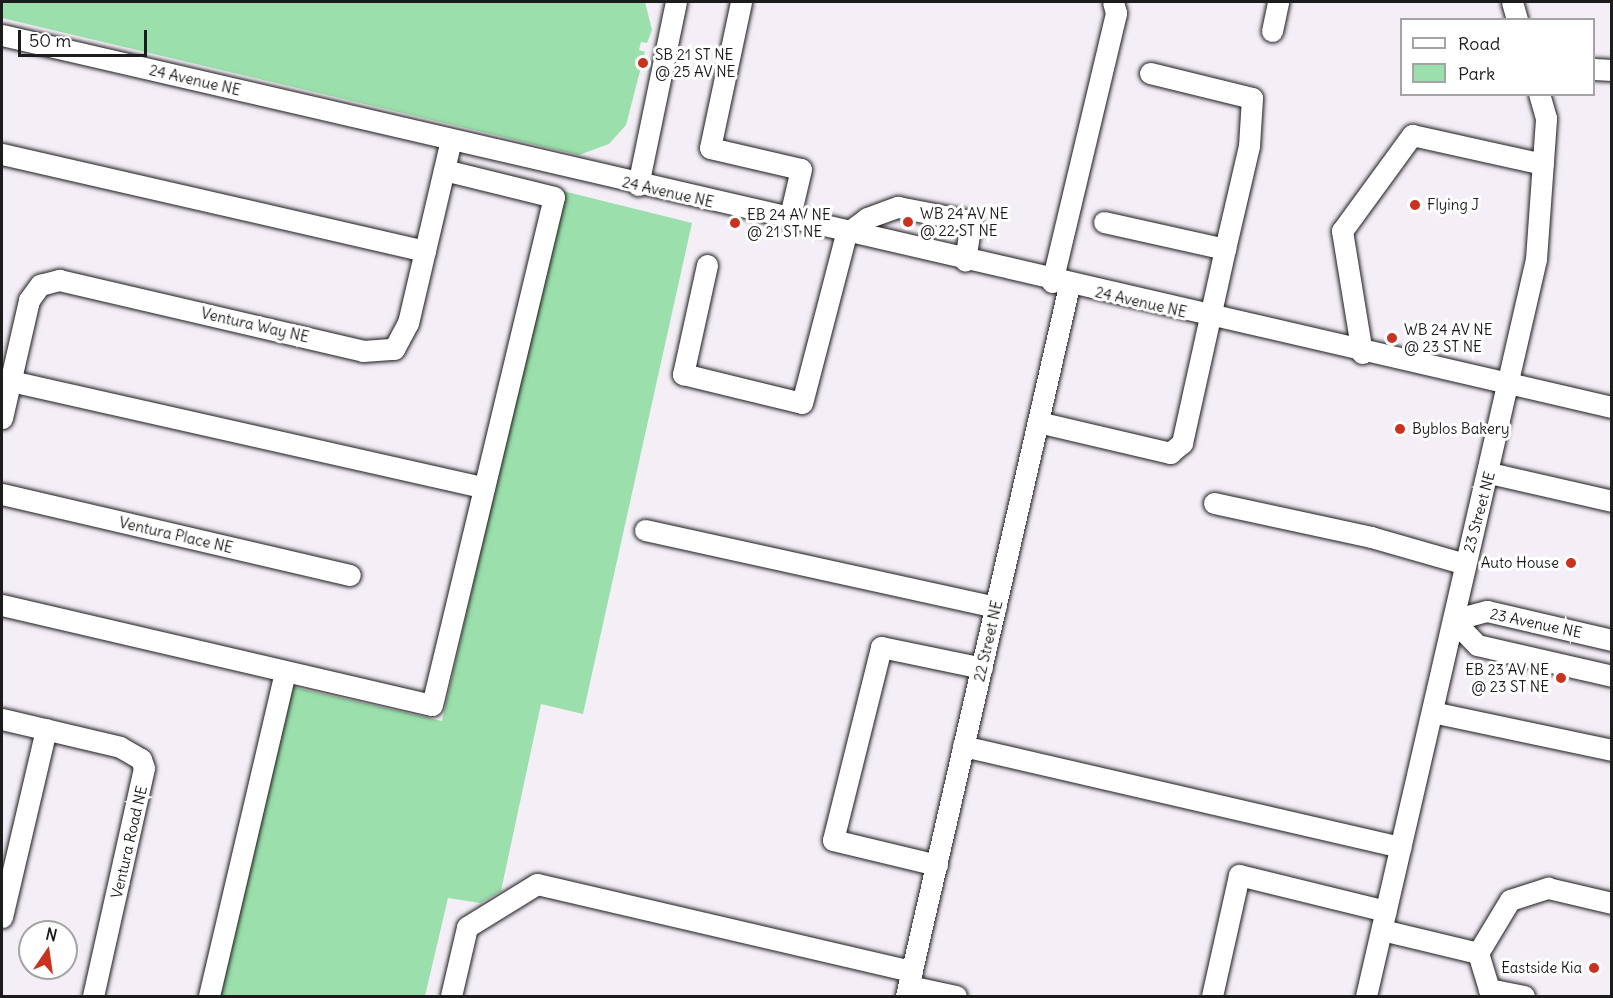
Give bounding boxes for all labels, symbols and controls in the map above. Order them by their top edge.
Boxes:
scale bar [21,18,150,56]
legend [1400,18,1595,96]
text: 50 m [29,29,71,52]
text: Road [1458,32,1500,55]
place label: SB 21 ST NE @ 25 AV NE [655,45,735,80]
marker: SB 21 ST NE @ 25 AV NE [636,56,650,70]
street label: 24 Avenue NE [148,61,242,99]
text: Park [1458,62,1495,85]
street label: 24 Avenue NE [621,173,715,211]
place label: Flying J [1427,196,1479,214]
marker: Flying J [1408,198,1422,212]
place label: WB 24 AV NE @ 22 ST NE [920,204,1009,239]
place label: EB 24 AV NE @ 21 ST NE [747,205,831,240]
marker: WB 24 AV NE @ 22 ST NE [901,215,915,229]
marker: EB 24 AV NE @ 21 ST NE [728,216,742,230]
street label: 24 Avenue NE [1094,283,1188,321]
street label: Ventura Way NE [199,304,311,346]
place label: WB 24 AV NE @ 23 ST NE [1404,320,1493,355]
marker: WB 24 AV NE @ 23 ST NE [1385,331,1399,345]
place label: Byblos Bakery [1412,420,1509,438]
marker: Byblos Bakery [1393,422,1407,436]
street label: 23 Street NE [1460,470,1498,554]
street label: Ventura Place NE [117,513,235,557]
place label: Auto House [1481,554,1559,572]
marker: Auto House [1564,556,1578,570]
street label: 22 Street NE [970,599,1006,683]
street label: 23 Avenue NE [1488,604,1584,642]
place label: EB 23 AV NE @ 23 ST NE [1465,660,1549,695]
marker: EB 23 AV NE @ 23 ST NE [1554,671,1568,685]
street label: Ventura Road NE [107,784,151,900]
north arrow [18,920,78,980]
text: N [44,923,59,945]
place label: Eastside Kia [1501,959,1582,977]
marker: Eastside Kia [1587,961,1601,975]

